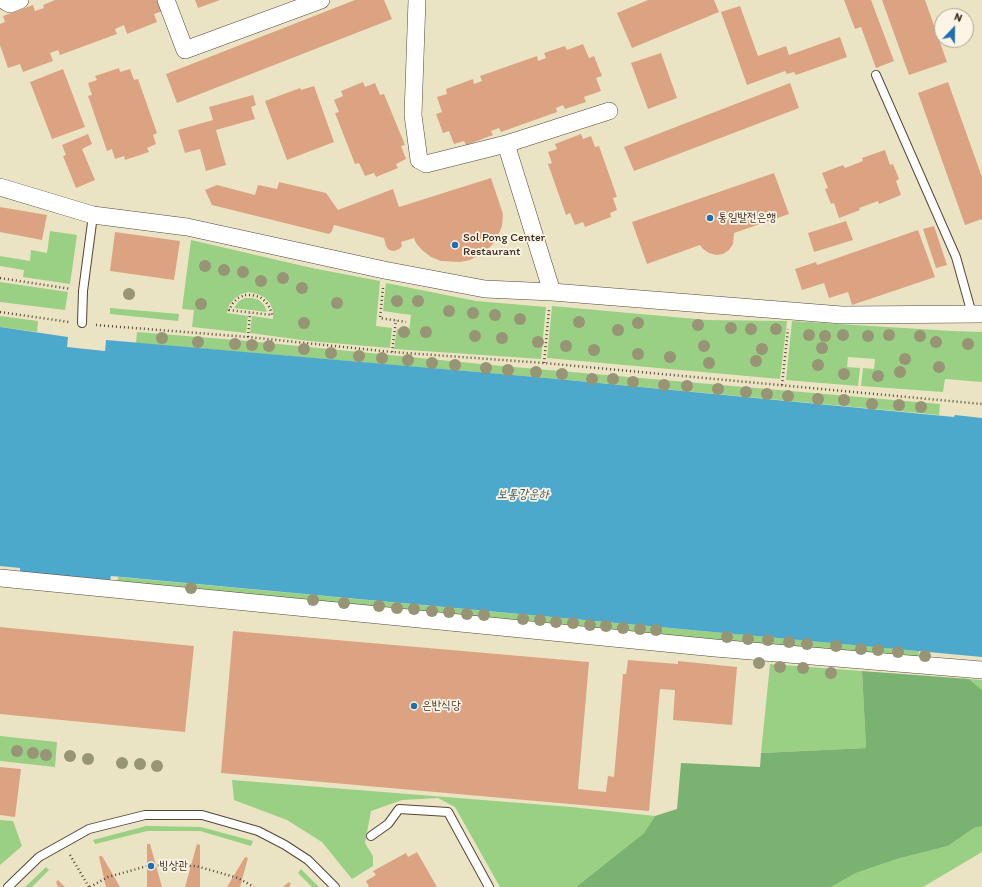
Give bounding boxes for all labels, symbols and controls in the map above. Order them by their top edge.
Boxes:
north arrow [934,8,974,48]
text: N [952,10,964,25]
place label: 통일발전은행 [718,211,776,225]
marker: 통일발전은행 [705,213,715,223]
place label: Sol Pong Center Restaurant [463,231,545,259]
marker: Sol Pong Center Restaurant [450,240,460,250]
water label: 보통강운하 [497,487,549,503]
place label: 은반식당 [422,699,461,713]
marker: 은반식당 [409,701,419,711]
place label: 빙상관 [159,859,188,873]
marker: 빙상관 [146,861,156,871]

